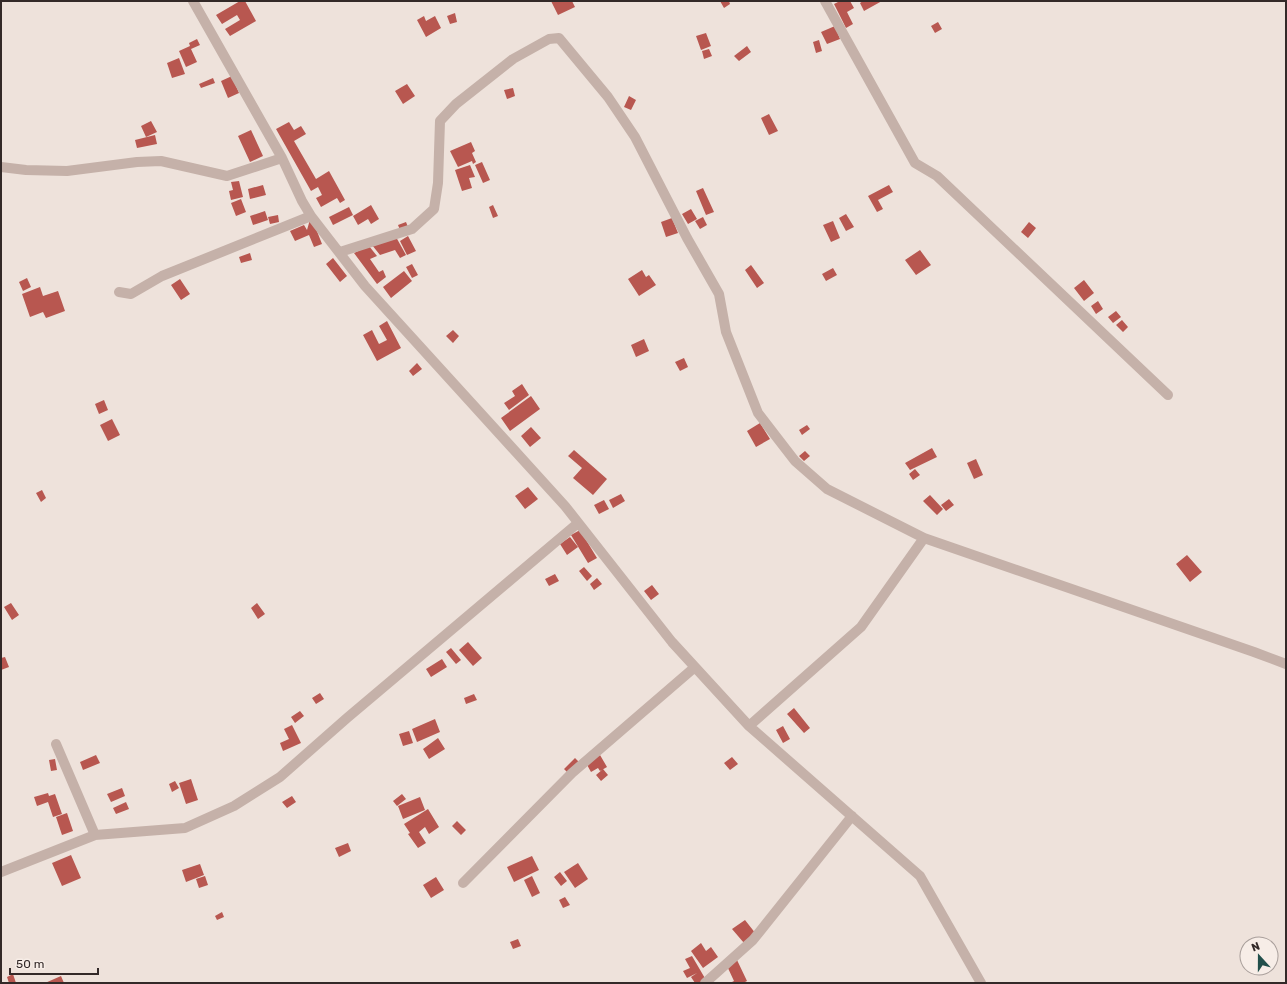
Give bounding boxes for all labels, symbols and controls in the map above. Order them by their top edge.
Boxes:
north arrow [1239,936,1279,976]
text: N [1250,940,1262,955]
scale bar [10,950,98,976]
text: 50 m [16,957,44,971]

